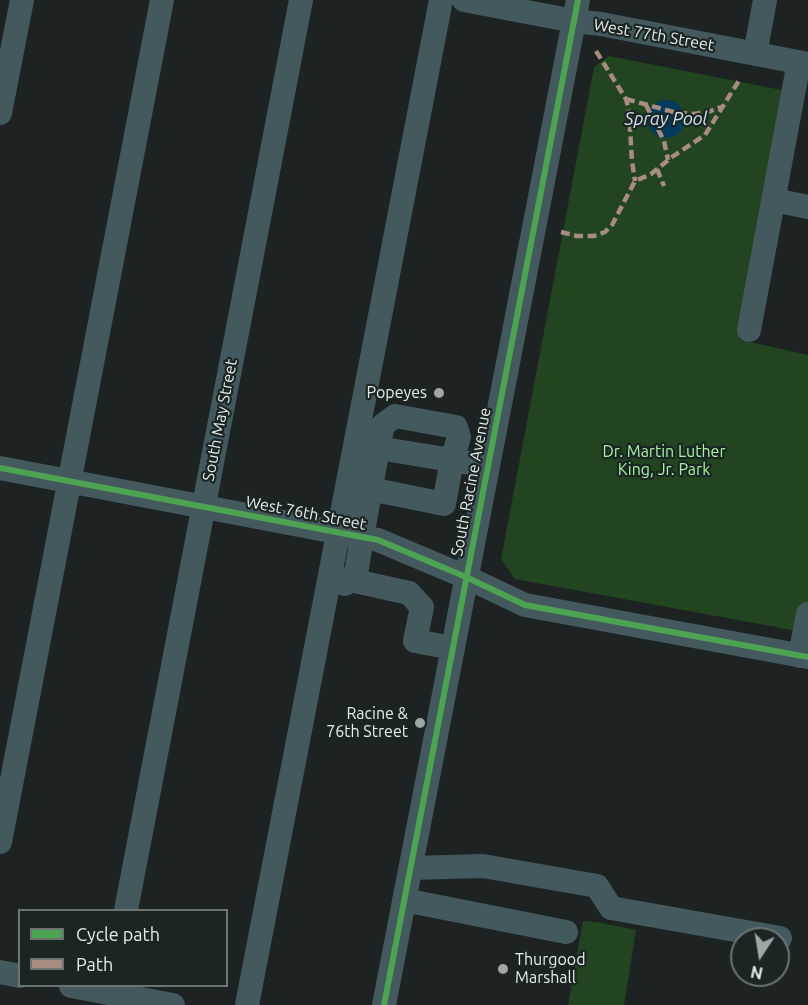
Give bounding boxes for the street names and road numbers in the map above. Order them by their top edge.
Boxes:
street label: West 77th Street [592,15,716,55]
street label: South May Street [199,357,241,483]
street label: South Racine Avenue [447,406,495,558]
street label: West 76th Street [244,492,368,534]

